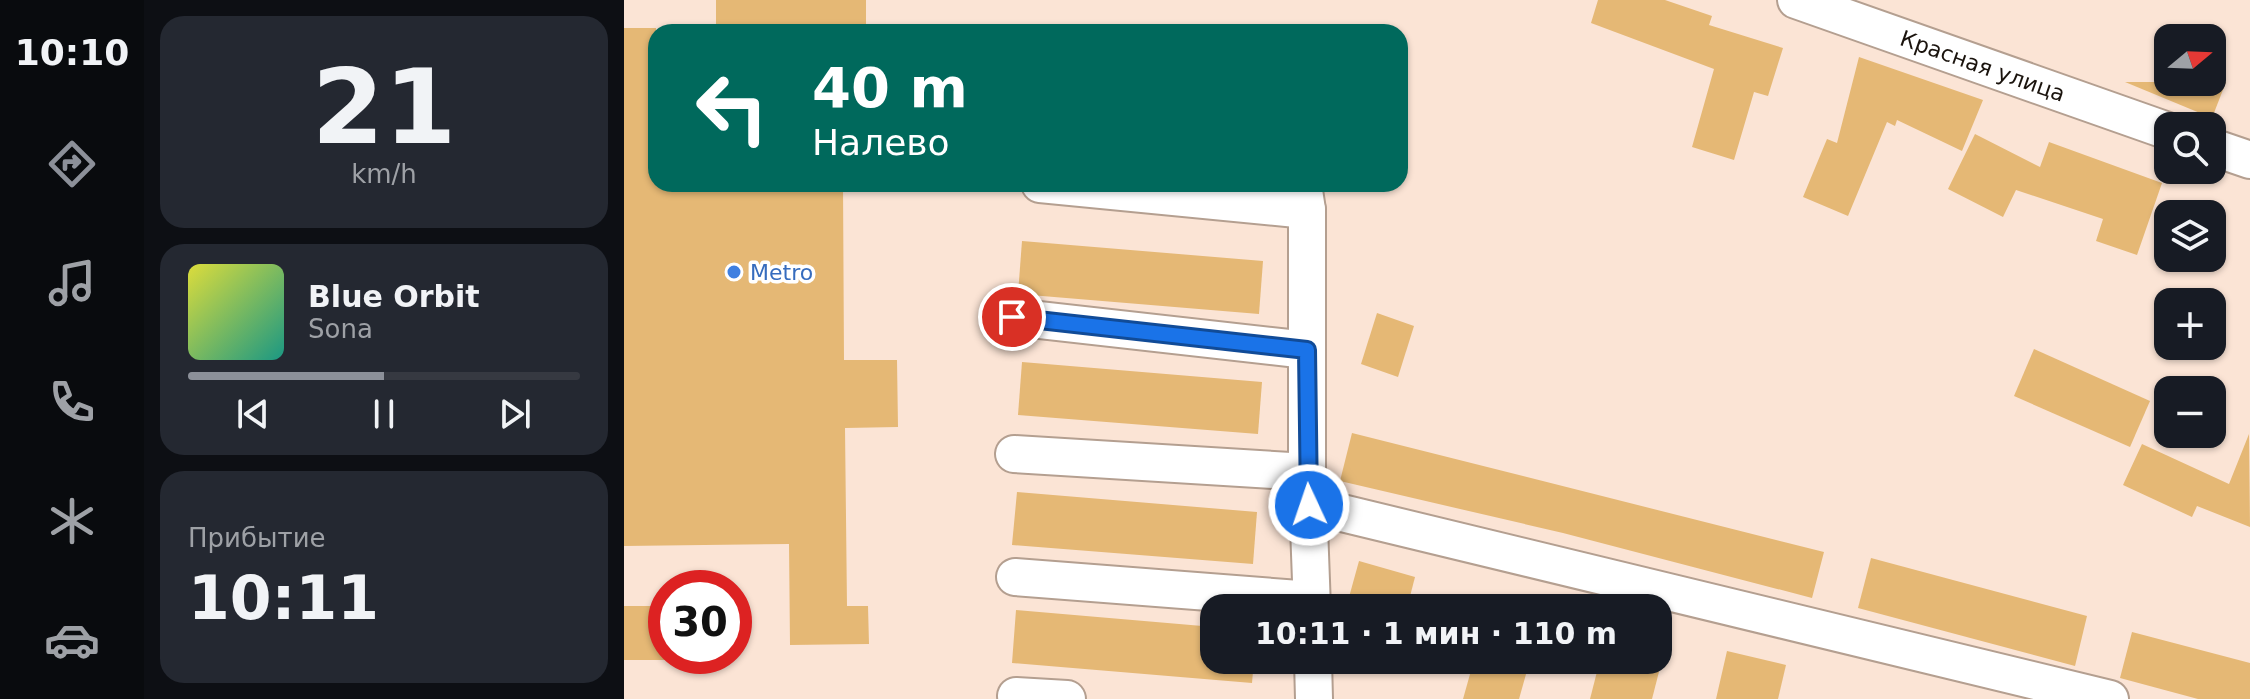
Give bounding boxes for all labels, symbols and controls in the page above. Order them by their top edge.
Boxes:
north arrow [2154,24,2226,96]
map controls [2154,24,2226,448]
street label: Красная улица [1897,26,2068,107]
text: 10:10 [15,32,129,73]
text: 21 [312,46,456,168]
text: 40 m [812,55,968,120]
icon: left [680,56,784,160]
button: search [2154,112,2226,184]
text: Налево [812,122,950,163]
icon: directions [44,136,100,192]
text: km/h [351,159,417,189]
button: layers [2154,200,2226,272]
icon: music [44,255,100,311]
place label: Metro [750,260,813,285]
marker: Metro [725,263,743,281]
text: Blue Orbit [308,279,480,314]
pin [978,283,1046,351]
button: + [2154,288,2226,360]
icon: arrive [990,295,1034,339]
text: Sona [308,314,373,344]
icon: phone [44,374,100,430]
button: − [2154,376,2226,448]
icon: previous [231,392,275,436]
icon: pause [362,392,406,436]
icon: next [493,392,537,436]
position arrow [1267,463,1351,547]
icon: climate [44,493,100,549]
text: Прибытие [188,523,326,553]
text: 10:11 [188,563,379,633]
speed limit sign: 30 [648,570,752,674]
icon: car [44,612,100,668]
text: 10:11 · 1 мин · 110 m [1255,616,1617,651]

